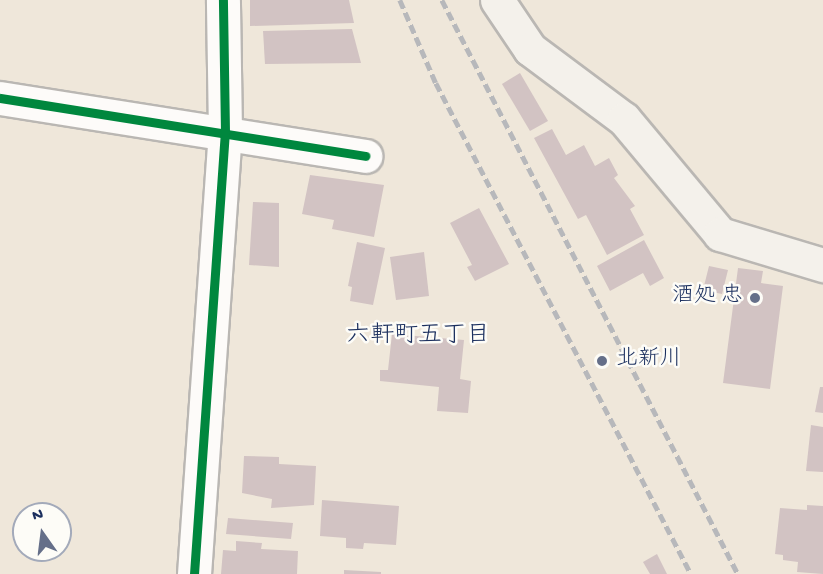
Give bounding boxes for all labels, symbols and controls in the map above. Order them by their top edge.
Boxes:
place label: 酒処 忠 [672,285,743,311]
marker: 酒処 忠 [748,291,762,305]
district label: 六軒町五丁目 [346,323,490,351]
place label: 北新川 [616,348,682,374]
marker: 北新川 [593,352,611,370]
north arrow [12,502,72,562]
text: N [31,506,45,526]

